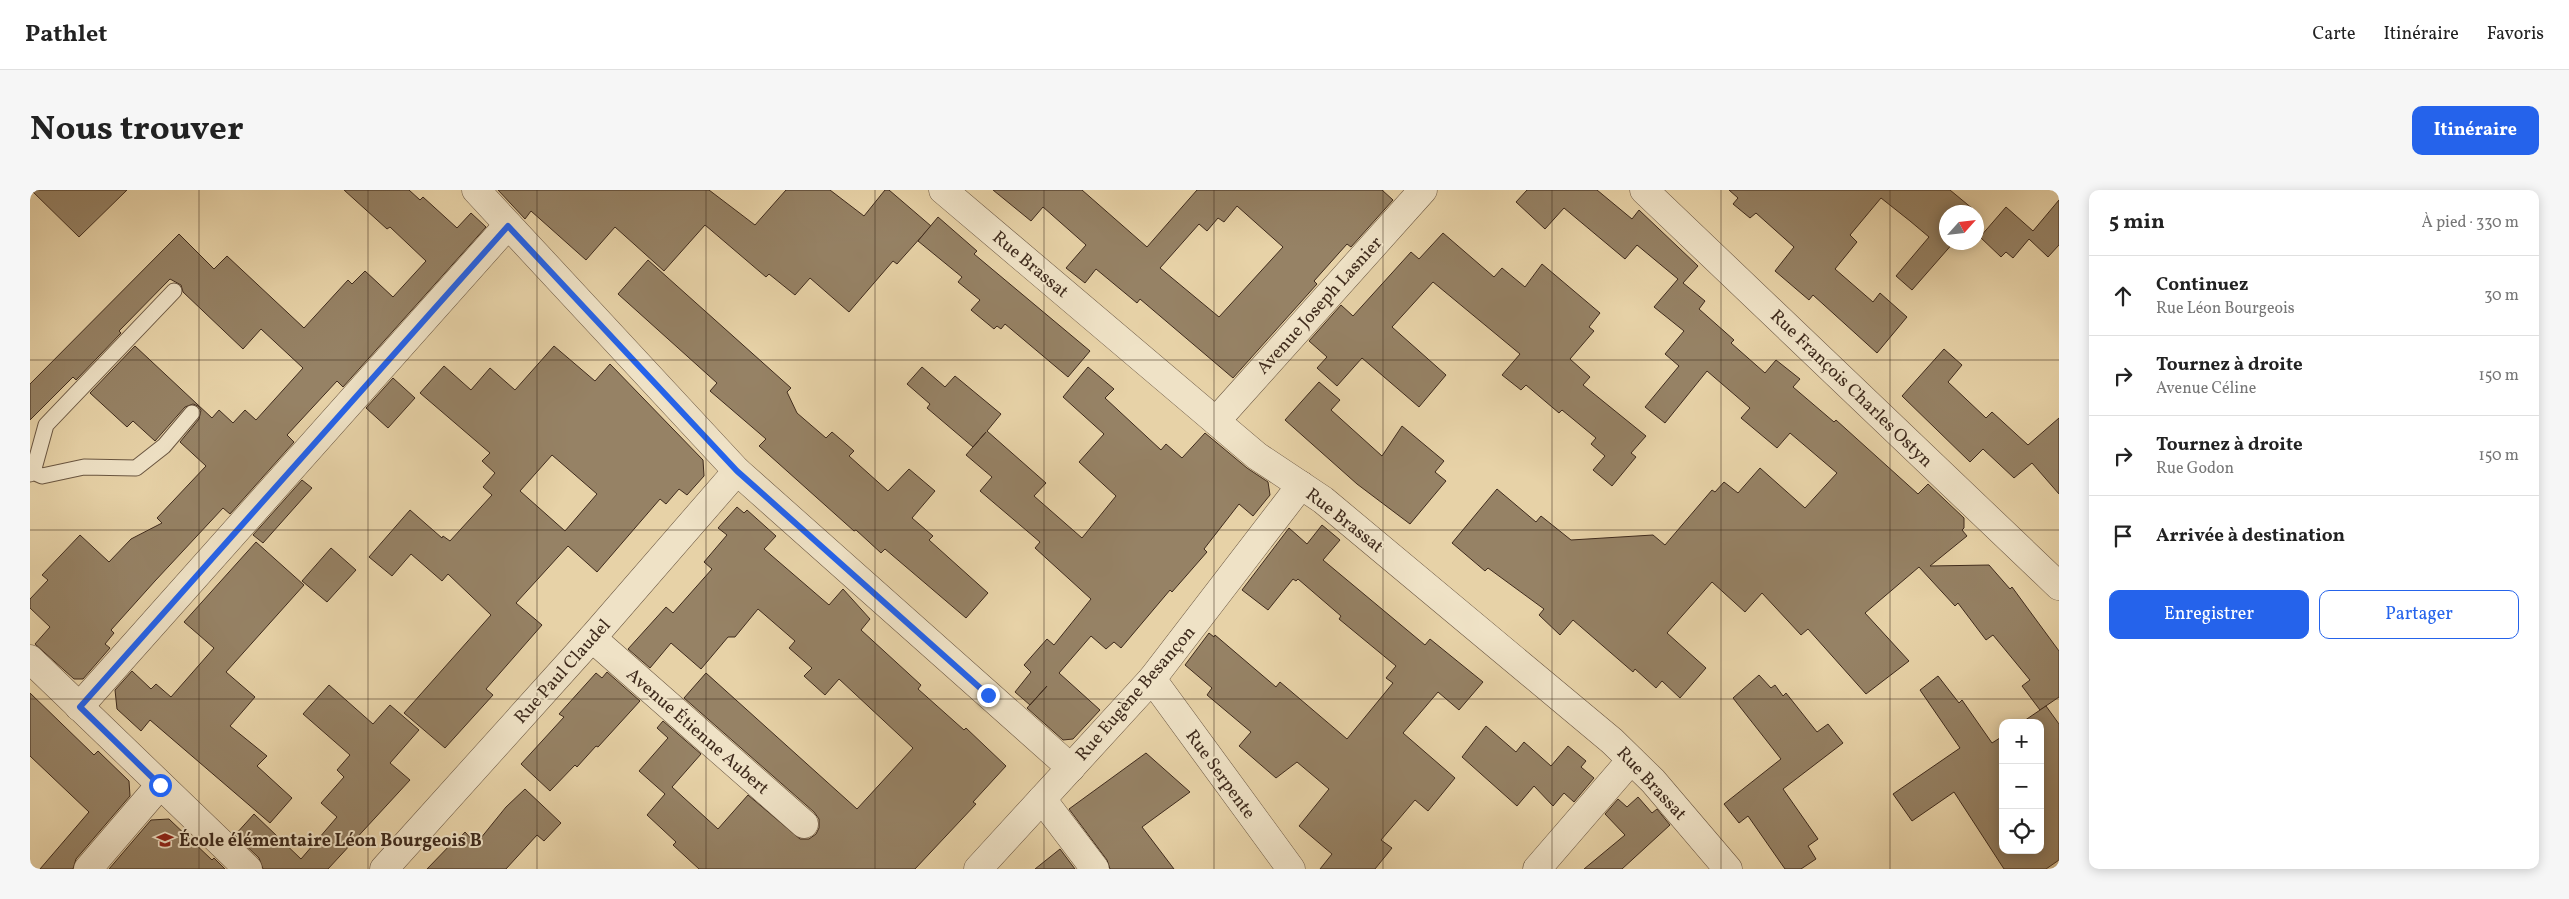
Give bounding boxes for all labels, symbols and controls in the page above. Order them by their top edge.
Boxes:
text: Pathlet [25,18,107,52]
text: Carte [2312,22,2355,47]
text: Itinéraire [2383,22,2459,47]
text: Favoris [2487,22,2544,47]
text: Nous trouver [30,106,244,154]
button: Itinéraire [2412,106,2539,155]
north arrow [1939,205,1984,250]
text: 5 min [2109,208,2165,237]
text: À pied · 330 m [2421,212,2519,234]
street label: Rue Brassat [986,226,1074,305]
street label: Avenue Joseph Lasnier [1251,231,1389,380]
text: Continuez [2156,272,2248,298]
icon: ahead [2109,282,2137,310]
text: 30 m [2484,285,2519,307]
text: Rue Léon Bourgeois [2156,298,2295,320]
street label: Rue François Charles Ostyn [1764,304,1938,474]
text: Tournez à droite [2156,352,2303,378]
icon: right [2109,362,2137,390]
text: 150 m [2478,365,2519,387]
text: Avenue Céline [2156,378,2256,400]
text: Tournez à droite [2156,432,2303,458]
icon: right [2109,442,2137,470]
text: 150 m [2478,445,2519,467]
text: Rue Godon [2156,458,2234,480]
street label: Rue Brassat [1300,483,1388,560]
icon: arrive [2109,522,2137,550]
text: Arrivée à destination [2156,523,2345,549]
button: Enregistrer [2109,590,2309,639]
button: Partager [2319,590,2519,639]
street label: Rue Paul Claudel [509,614,617,730]
street label: Rue Eugène Besançon [1070,621,1202,767]
street label: Avenue Étienne Aubert [620,663,774,801]
route end [977,684,1000,707]
map controls [1999,719,2044,854]
button: + [1999,719,2044,764]
street label: Rue Serpente [1179,725,1261,825]
street label: Rue Brassat [1610,742,1692,826]
button: − [1999,764,2044,809]
route start [149,774,172,797]
button: locate [1999,809,2044,854]
place label: École élémentaire Léon Bourgeois B [179,829,482,854]
school or university icon: École élémentaire Léon Bourgeois B [155,830,175,850]

